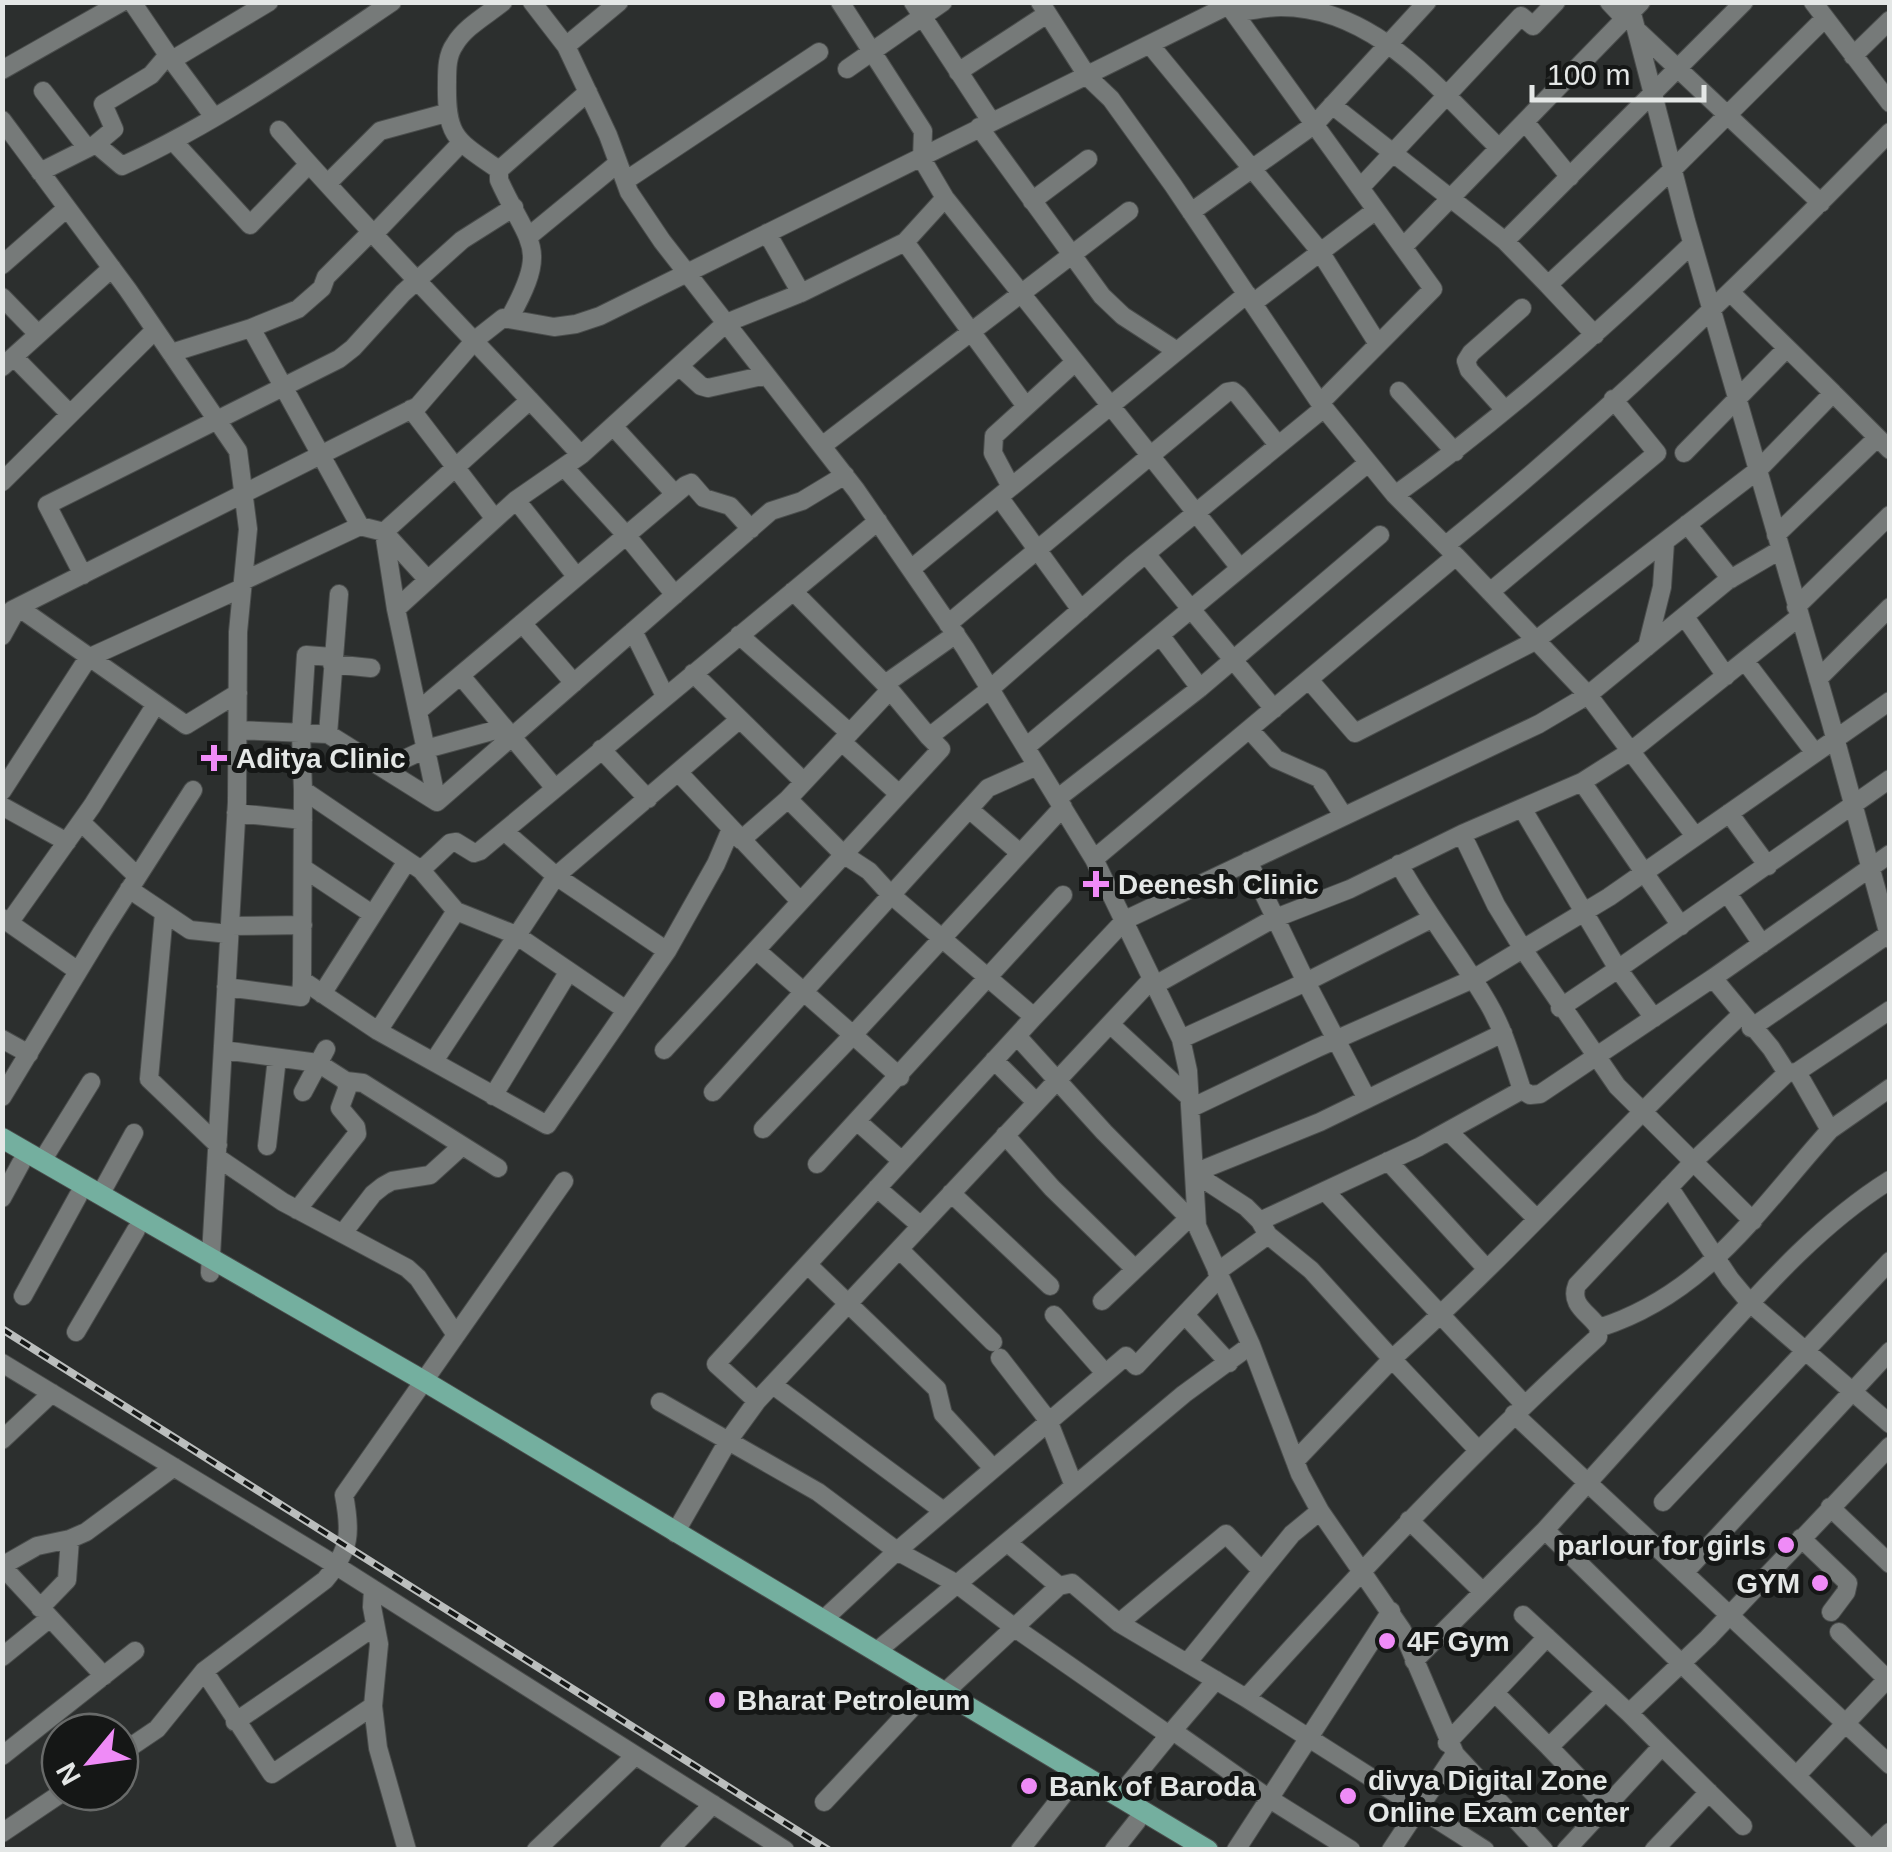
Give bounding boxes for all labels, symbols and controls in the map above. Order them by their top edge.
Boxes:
scale bar [1532,40,1704,102]
text: 100 m [1547,58,1630,91]
place label: Aditya Clinic [236,743,406,774]
marker: Aditya Clinic [201,745,227,771]
place label: Deenesh Clinic [1118,869,1319,900]
marker: Deenesh Clinic [1083,871,1109,897]
place label: parlour for girls [1558,1530,1766,1561]
marker: parlour for girls [1775,1534,1797,1556]
place label: GYM [1736,1568,1800,1599]
marker: GYM [1809,1572,1831,1594]
place label: 4F Gym [1407,1626,1510,1657]
marker: 4F Gym [1376,1630,1398,1652]
place label: Bharat Petroleum [737,1685,970,1716]
marker: Bharat Petroleum [706,1689,728,1711]
north arrow [40,1712,140,1812]
text: N [50,1758,87,1790]
place label: divya Digital Zone Online Exam center [1368,1765,1630,1828]
place label: Bank of Baroda [1049,1771,1256,1802]
marker: Bank of Baroda [1018,1775,1040,1797]
marker: divya Digital Zone Online Exam center [1337,1785,1359,1807]

